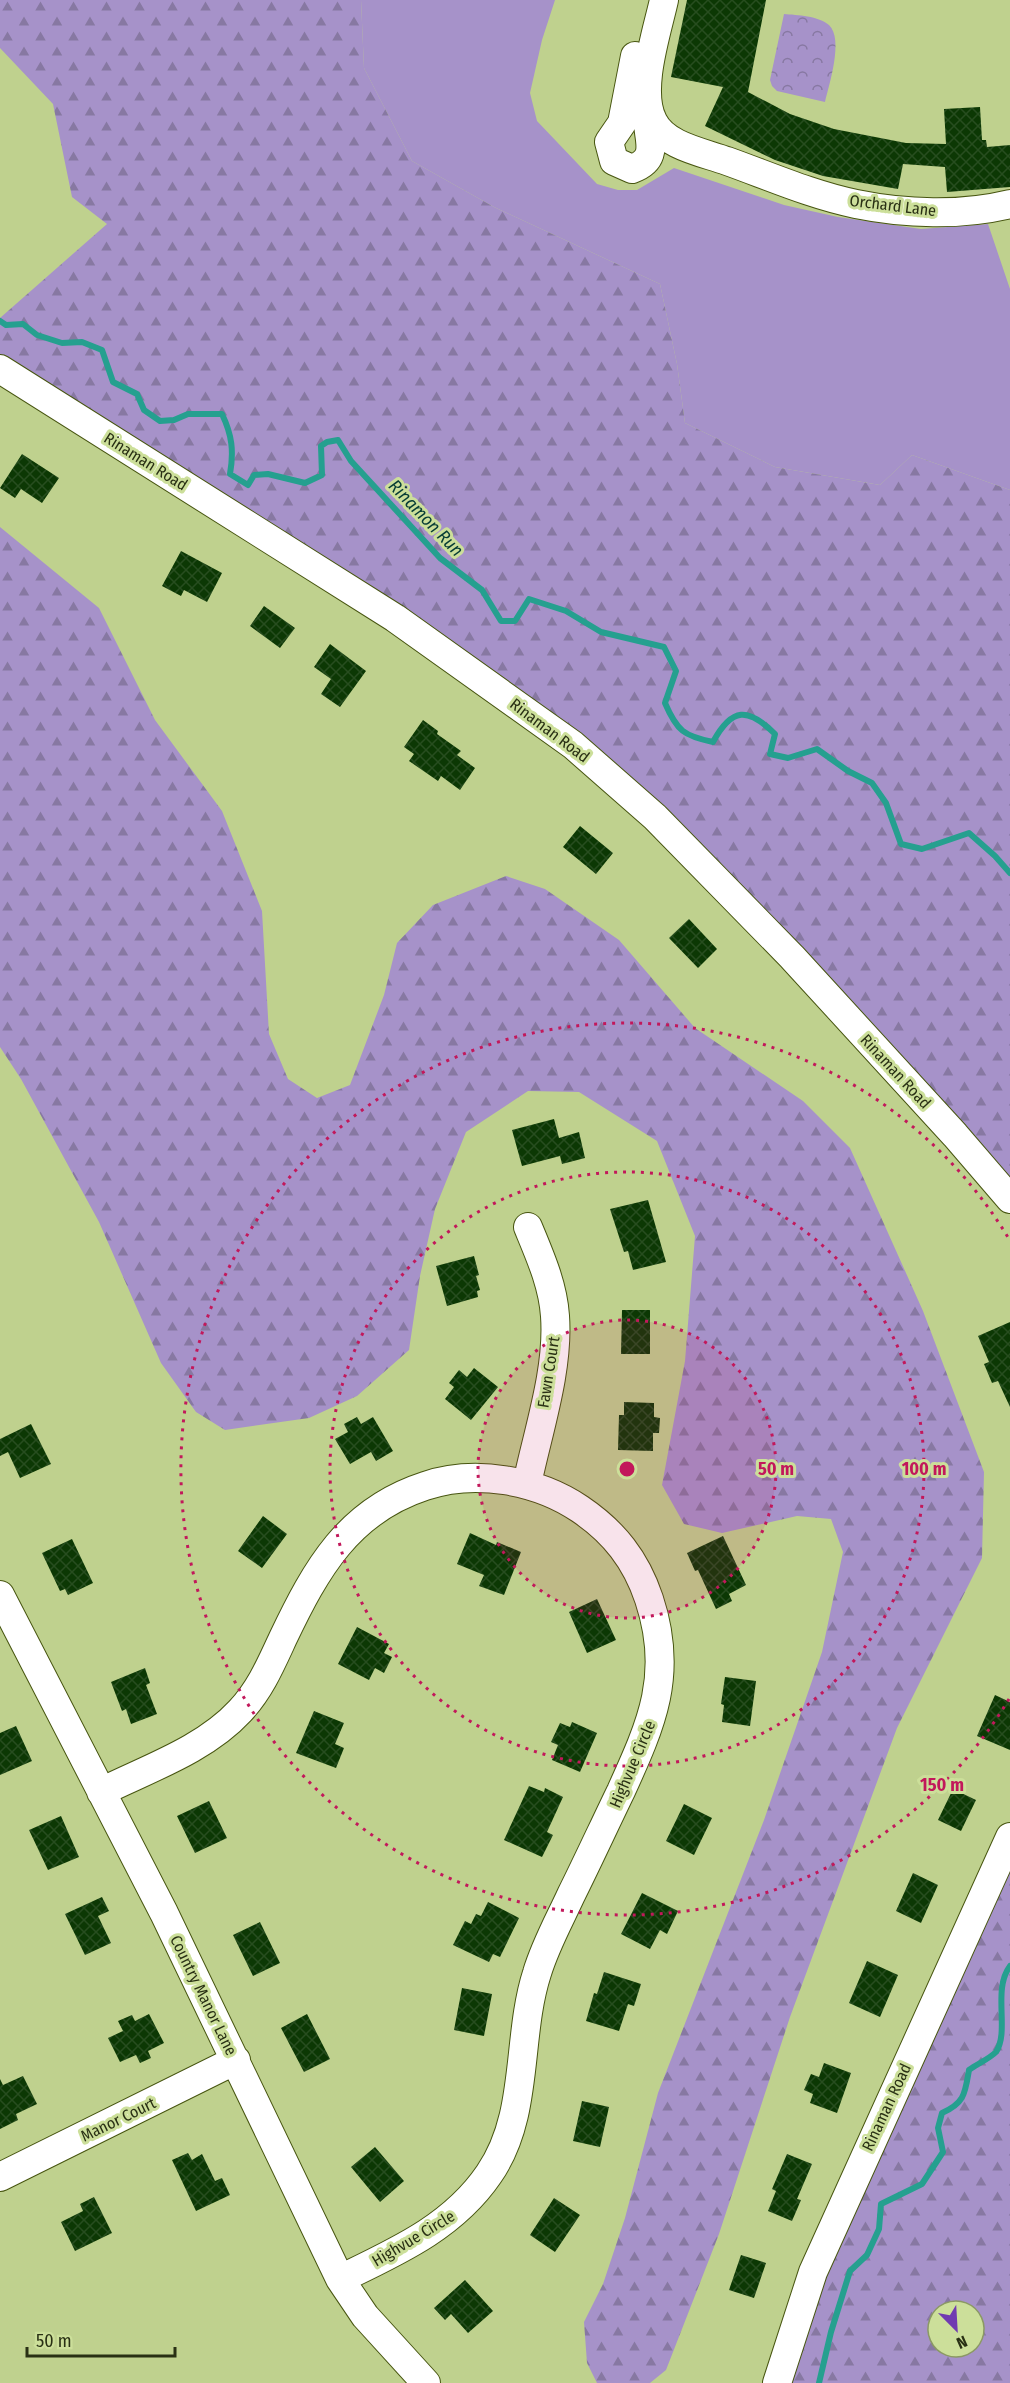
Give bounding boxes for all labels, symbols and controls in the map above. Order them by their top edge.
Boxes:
street label: Orchard Lane [849,191,937,220]
street label: Rinaman Road [101,428,191,495]
water label: Rinamon Run [384,475,468,561]
street label: Rinaman Road [506,694,593,766]
street label: Rinaman Road [856,1030,935,1112]
street label: Fawn Court [533,1334,564,1409]
text: 50 m [758,1458,794,1480]
text: 100 m [902,1458,946,1480]
centre of rings [617,1459,637,1479]
street label: Highvue Circle [606,1718,659,1811]
text: 150 m [920,1774,964,1796]
street label: Country Manor Lane [166,1932,241,2058]
street label: Rinaman Road [858,2060,915,2154]
street label: Manor Court [78,2093,159,2146]
street label: Highvue Circle [369,2206,458,2271]
north arrow [926,2299,986,2359]
scale bar [27,2320,176,2358]
text: 50 m [36,2330,72,2352]
text: N [954,2332,970,2353]

